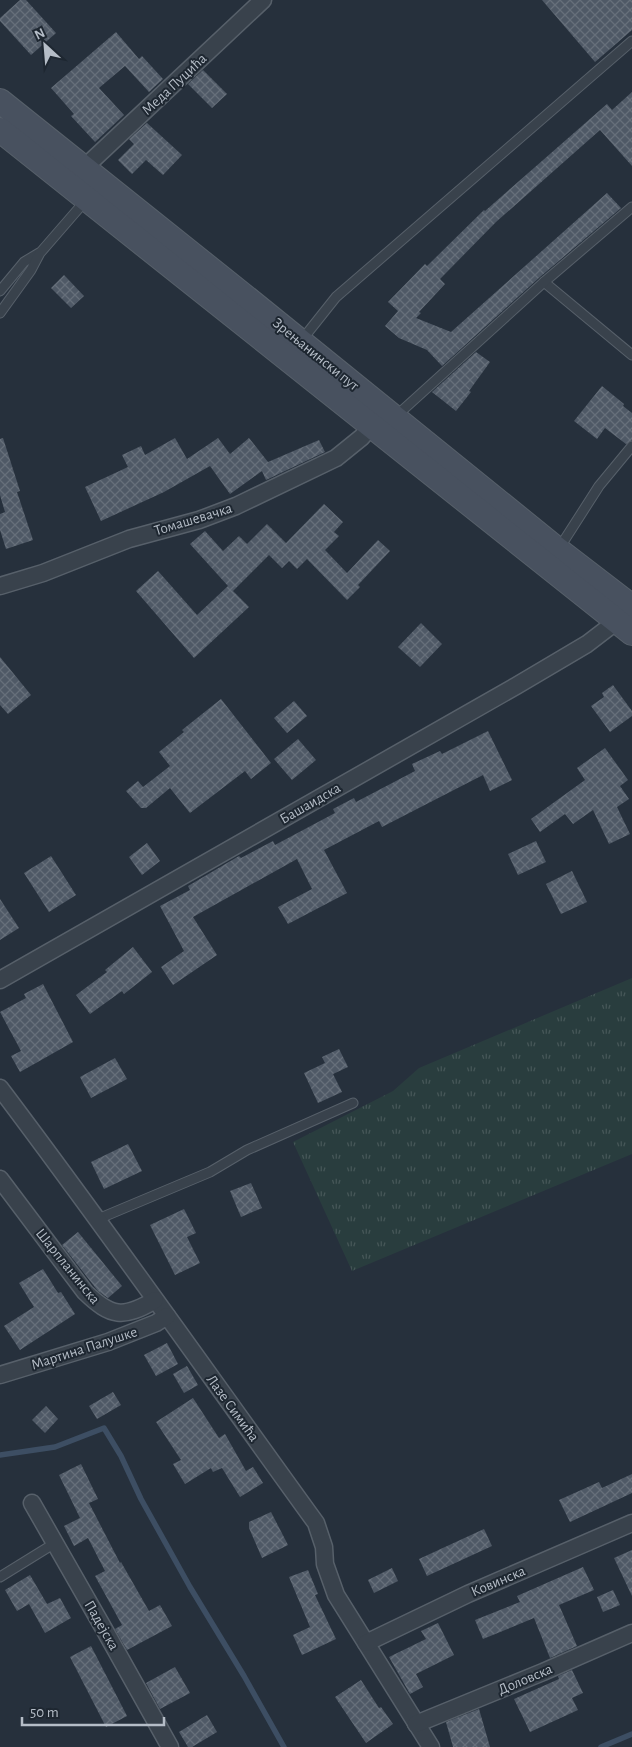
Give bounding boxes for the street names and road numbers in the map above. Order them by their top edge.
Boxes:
street label: Меда Пуцића [139,51,210,118]
street label: Зрењанински пут [270,315,362,394]
street label: Томашевачка [152,500,234,538]
street label: Башаидска [277,780,343,827]
street label: Шарпланинска [33,1226,103,1307]
street label: Мартина Палушке [29,1324,139,1373]
street label: Лазе Симића [203,1372,262,1445]
street label: Ковинска [469,1563,528,1600]
street label: Падејска [81,1598,122,1653]
street label: Доловска [496,1661,555,1698]

